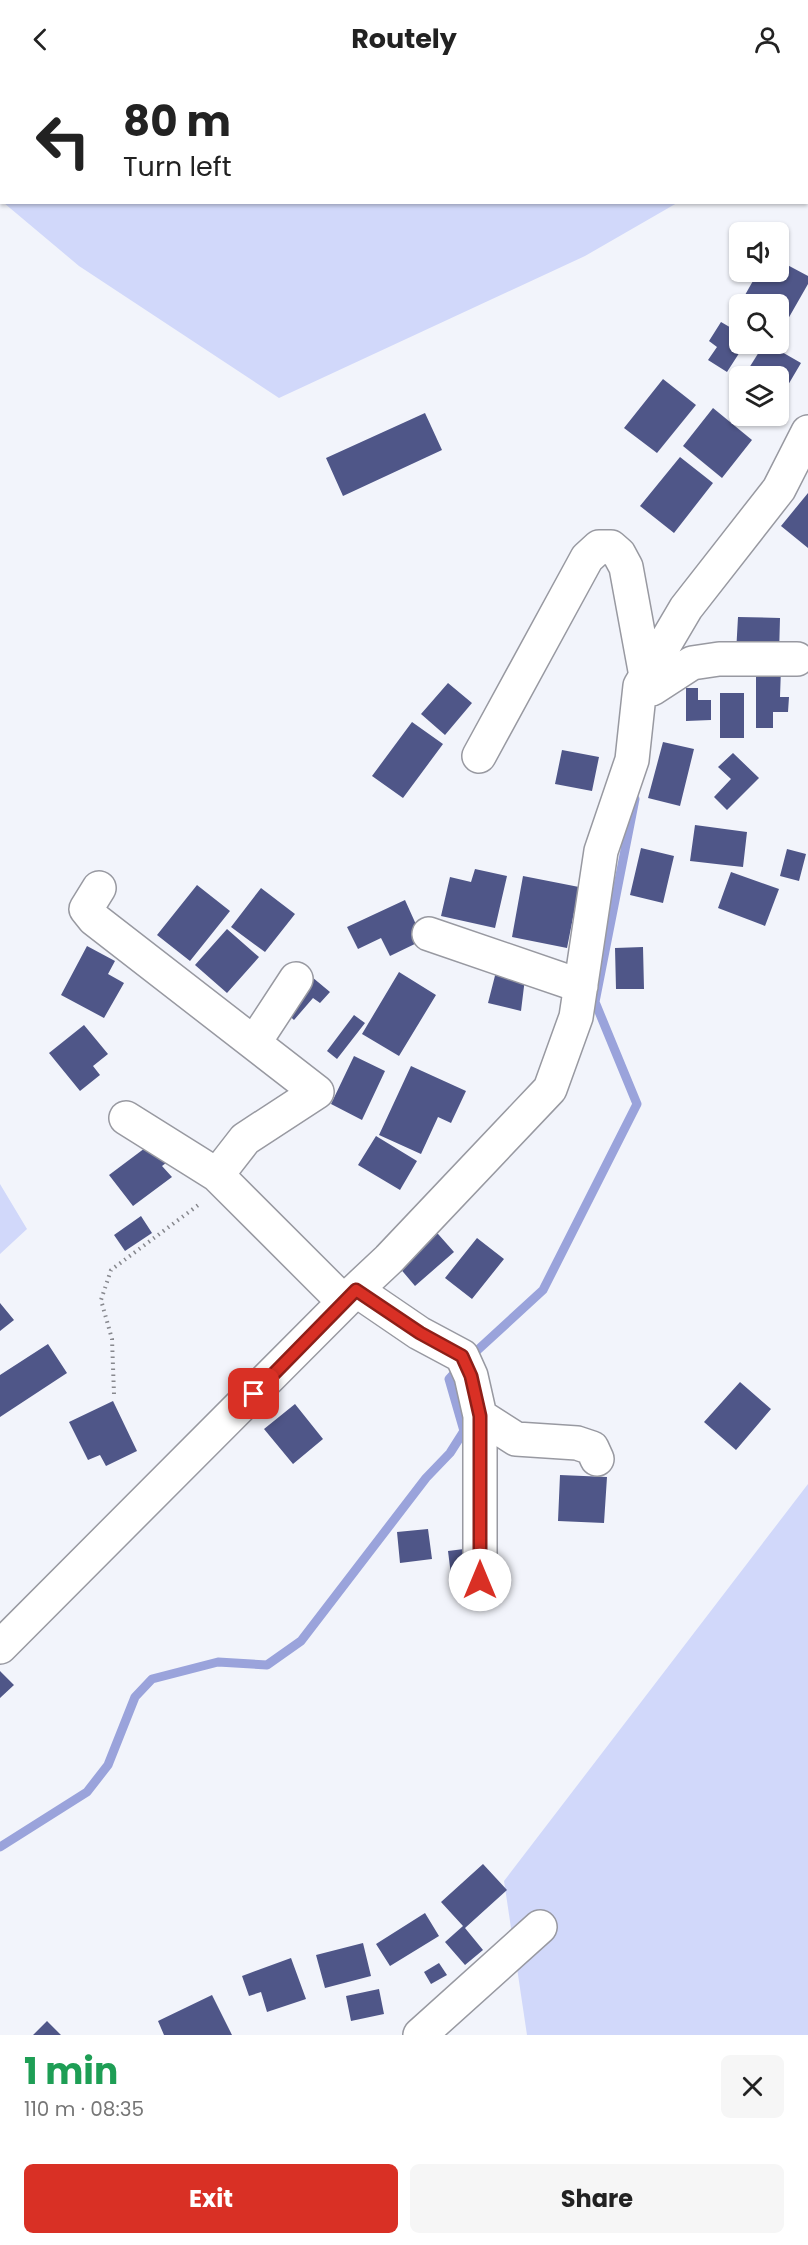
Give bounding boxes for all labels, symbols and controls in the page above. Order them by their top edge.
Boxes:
text: Routely [351,20,457,57]
icon: back [24,23,57,56]
icon: person [751,23,784,56]
text: 80 m [123,92,231,151]
icon: left [24,102,102,180]
text: Turn left [123,148,232,185]
map controls [729,222,789,426]
button: sound [729,222,789,282]
button: search [729,294,789,354]
button: layers [729,366,789,426]
pin [228,1368,279,1419]
icon: arrive [237,1377,270,1410]
position arrow [448,1548,512,1612]
text: 1 min [24,2046,118,2097]
button: close [721,2055,784,2118]
text: 110 m · 08:35 [24,2095,144,2123]
button: Exit [24,2164,398,2233]
button: Share [410,2164,784,2233]

